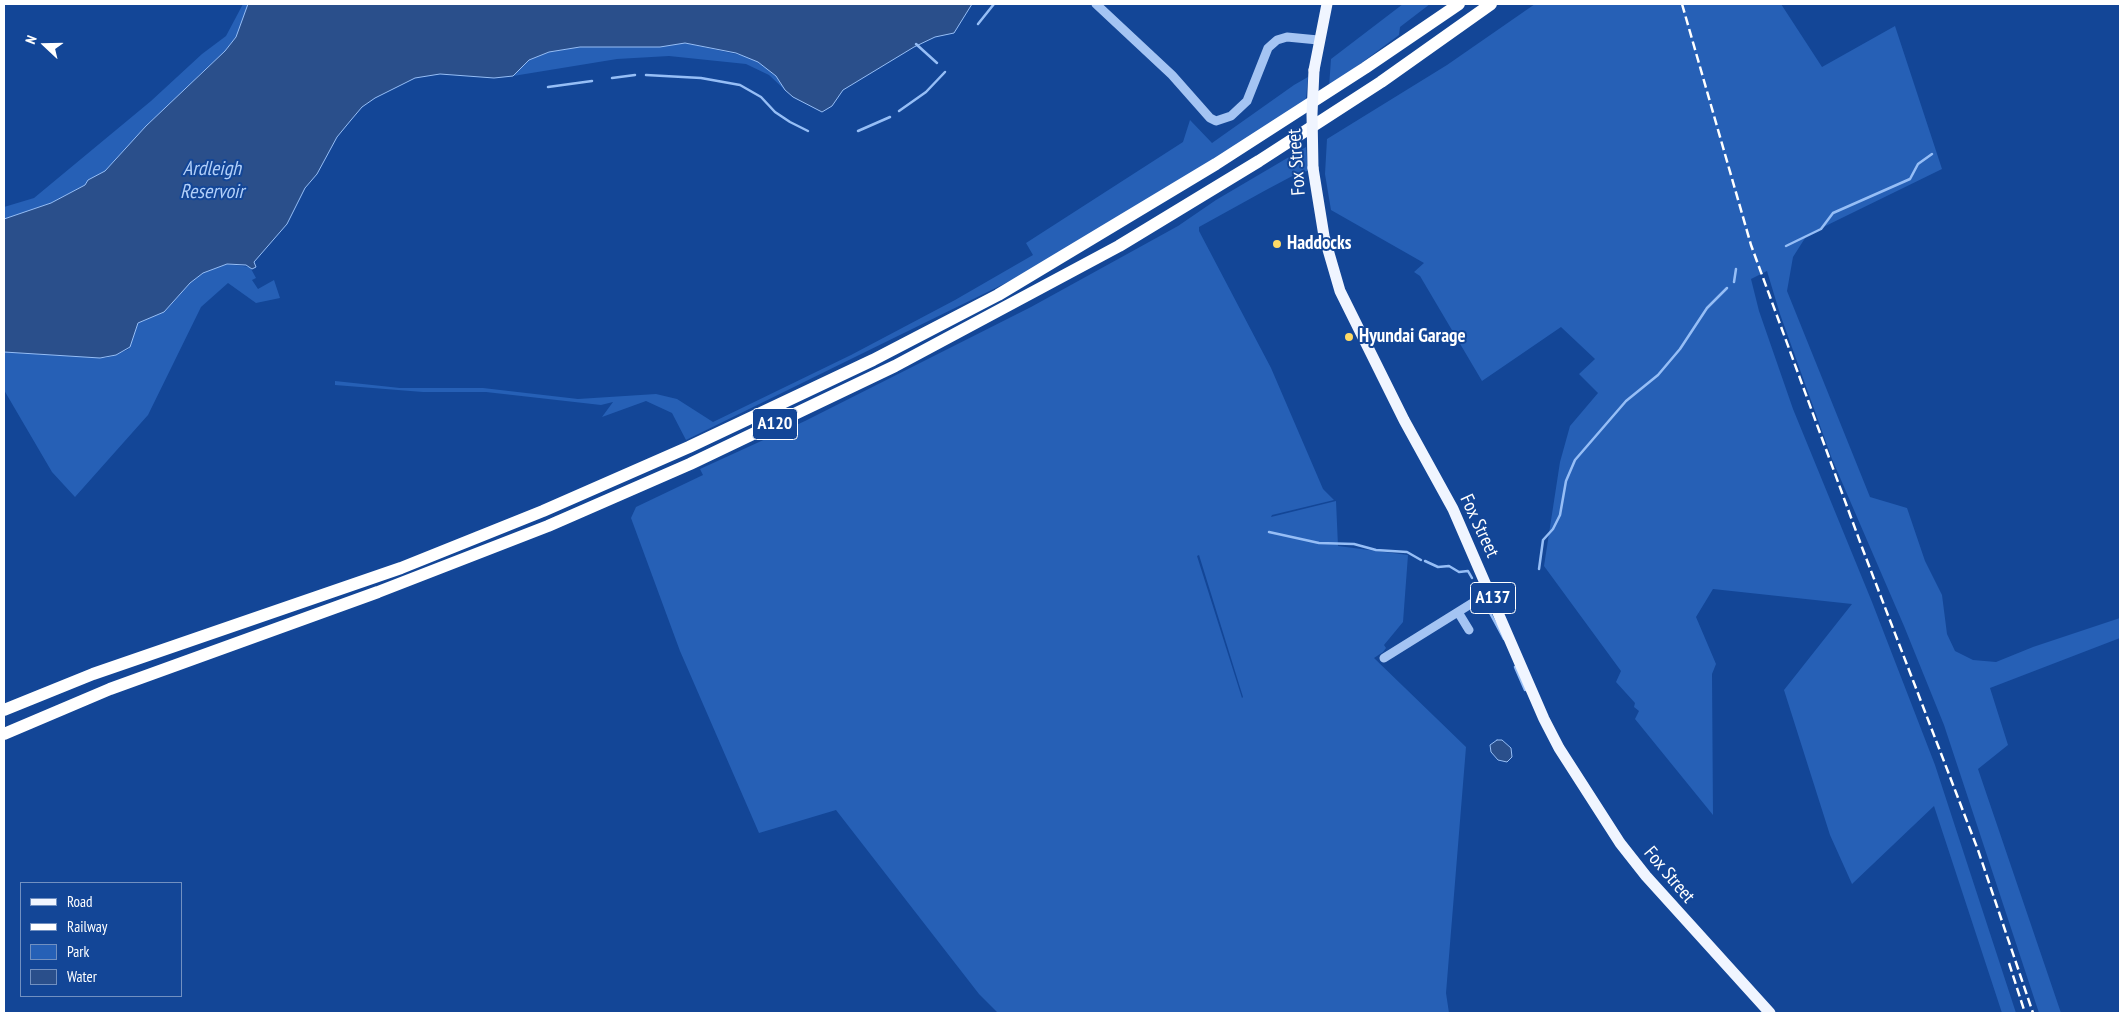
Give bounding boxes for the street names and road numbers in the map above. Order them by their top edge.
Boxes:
street label: Fox Street [1283,128,1311,196]
road number: A120 [752,408,798,439]
street label: Fox Street [1455,491,1503,561]
road number: A137 [1470,582,1516,614]
street label: Fox Street [1639,842,1699,908]

